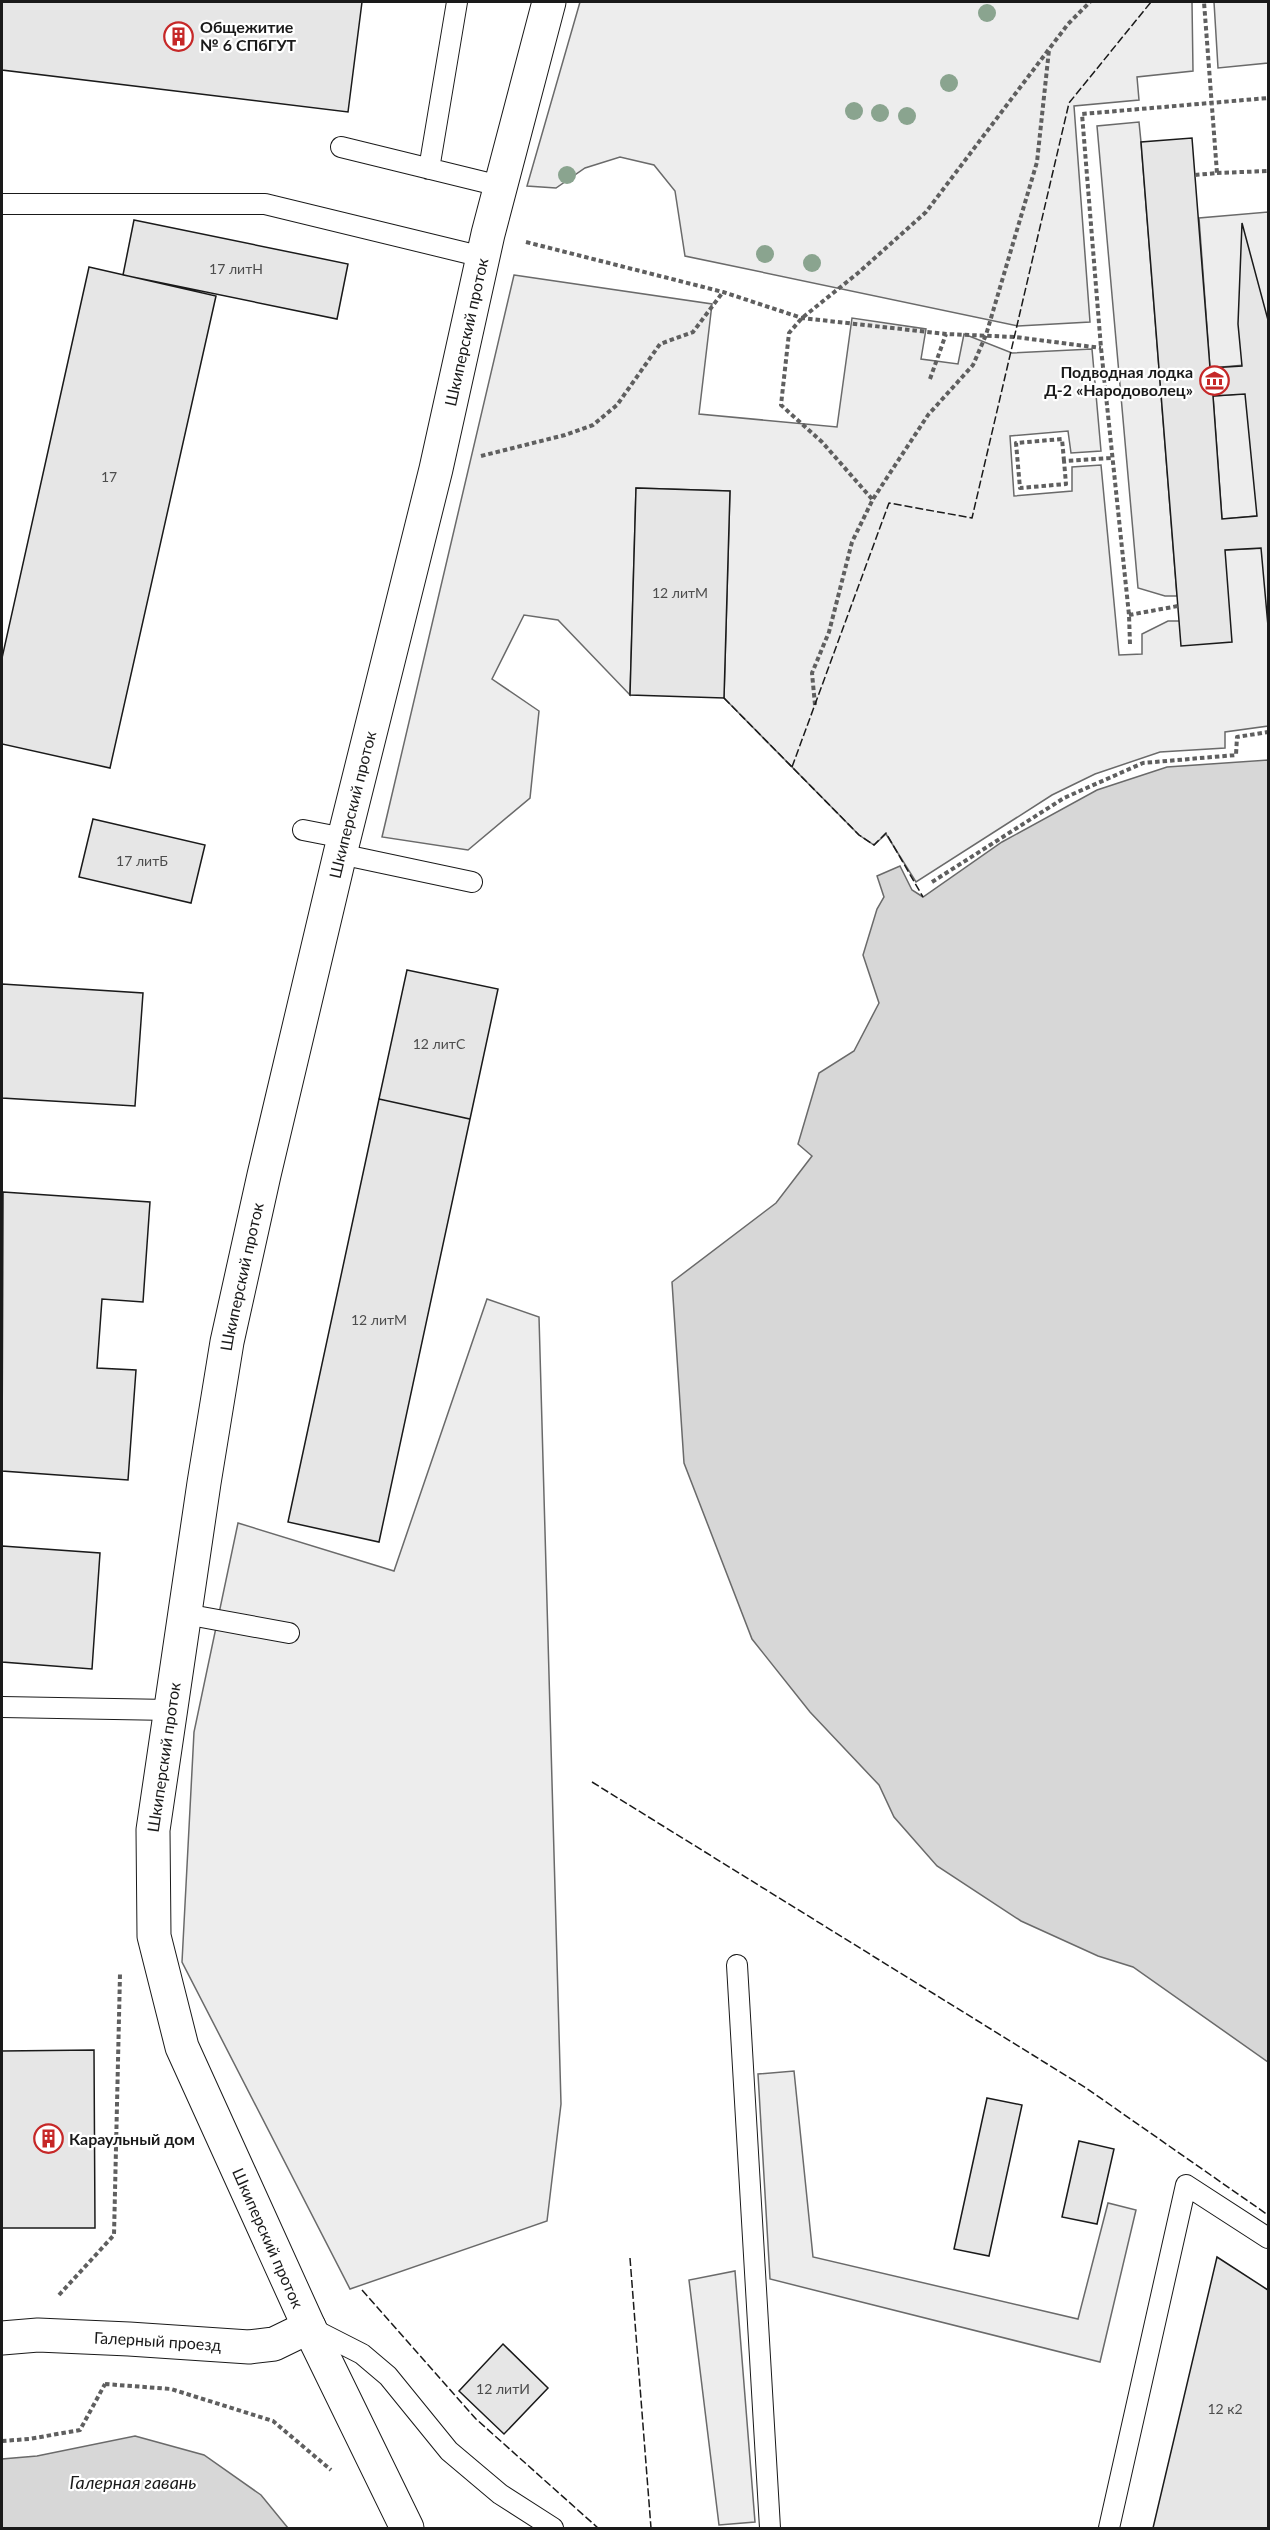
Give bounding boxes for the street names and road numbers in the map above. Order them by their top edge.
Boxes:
street label: Шкиперский проток [440,255,492,408]
street label: Шкиперский проток [325,728,380,880]
street label: Шкиперский проток [216,1200,267,1352]
street label: Шкиперский проток [143,1680,184,1834]
street label: Шкиперский проток [229,2165,308,2311]
street label: Галерный проезд [94,2327,222,2354]

